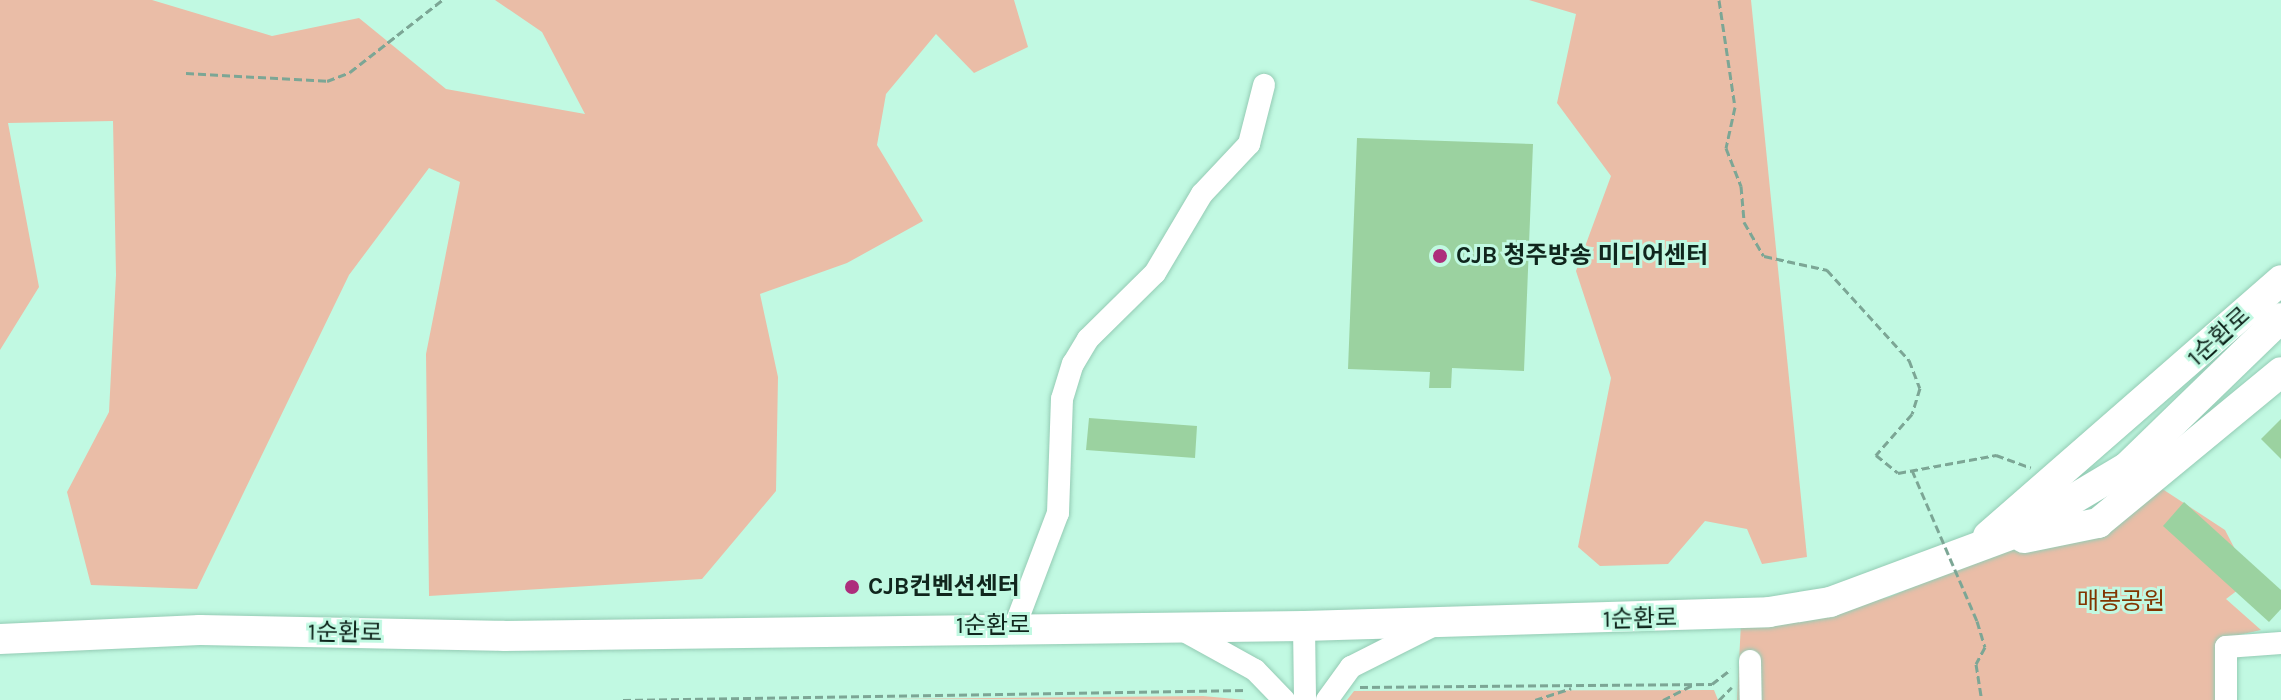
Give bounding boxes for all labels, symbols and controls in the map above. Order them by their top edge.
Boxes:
place label: CJB 청주방송 미디어센터 [1456,242,1708,270]
marker: CJB 청주방송 미디어센터 [1431,247,1449,265]
street label: 1순환로 [2182,301,2256,373]
place label: CJB컨벤션센터 [868,573,1020,601]
marker: CJB컨벤션센터 [843,578,861,596]
park label: 매봉공원 [2077,588,2165,616]
street label: 1순환로 [1603,604,1677,634]
street label: 1순환로 [956,612,1030,640]
street label: 1순환로 [308,618,382,648]

